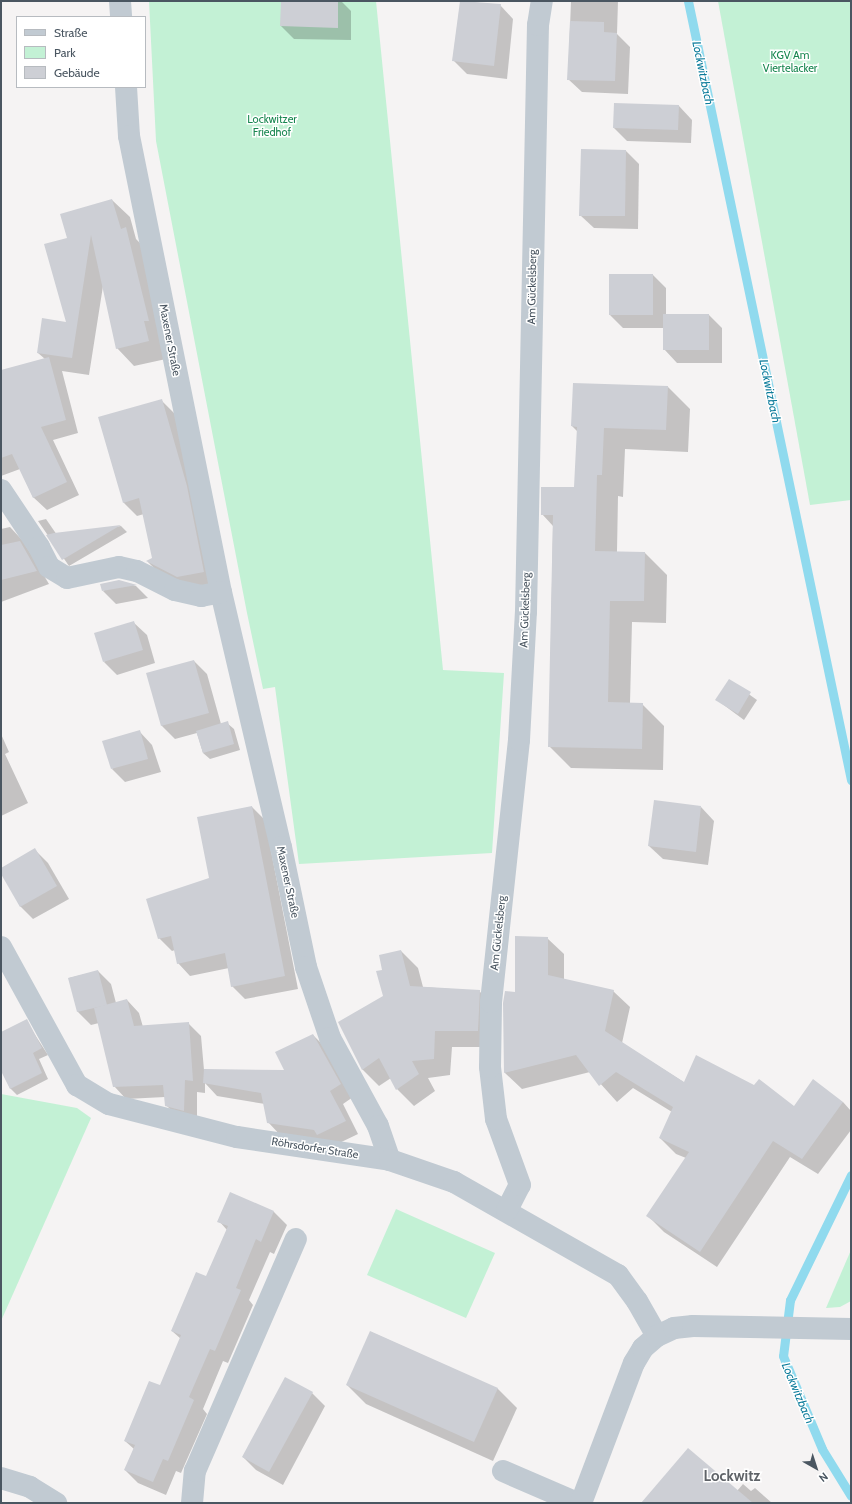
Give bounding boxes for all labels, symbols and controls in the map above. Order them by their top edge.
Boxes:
legend [16,16,146,88]
text: Straße [54,25,87,40]
water label: Lockwitzbach [689,40,717,106]
text: Park [54,45,76,60]
park label: KGV Am Viertelacker [763,49,817,75]
text: Gebäude [54,65,100,80]
park label: Lockwitzer Friedhof [247,113,297,139]
street label: Am Gückelsberg [525,249,539,325]
street label: Maxener Straße [157,303,183,377]
water label: Lockwitzbach [756,358,784,424]
street label: Am Gückelsberg [517,572,533,648]
street label: Maxener Straße [274,845,302,919]
street label: Am Gückelsberg [488,895,508,971]
street label: Röhrsdorfer Straße [271,1135,359,1161]
water label: Lockwitzbach [779,1360,817,1426]
north arrow [796,1448,836,1488]
district label: Lockwitz [704,1468,760,1486]
text: N [816,1469,831,1485]

